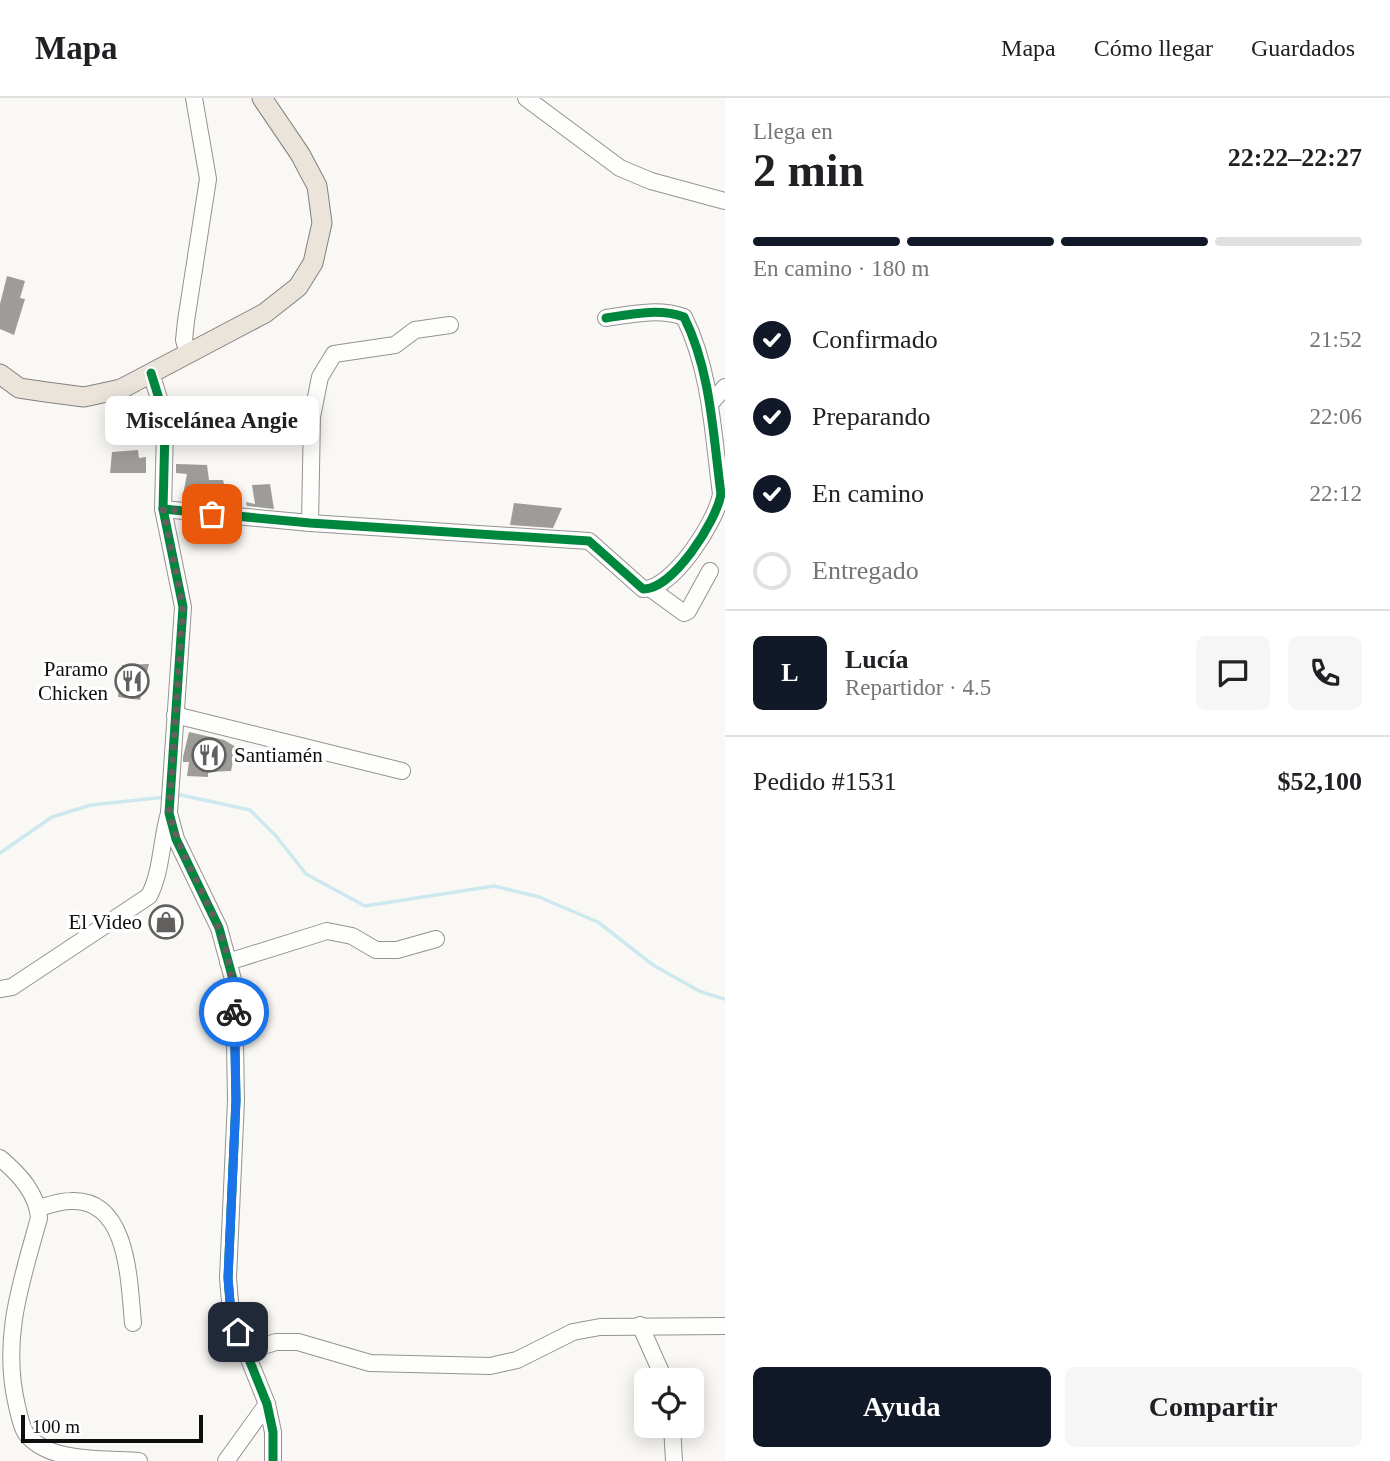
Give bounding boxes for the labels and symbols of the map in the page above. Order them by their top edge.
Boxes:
callout: Miscelánea Angie [105,395,319,444]
pin [182,484,242,544]
place label: Paramo Chicken [38,657,108,705]
restaurant icon: Paramo Chicken [113,662,151,700]
restaurant icon: Santiamén [190,736,228,774]
place label: Santiamén [234,743,323,767]
shop icon: El Video [147,903,185,941]
place label: El Video [68,910,142,934]
courier [199,977,269,1047]
pin [208,1302,268,1362]
scale bar [21,1412,203,1444]

